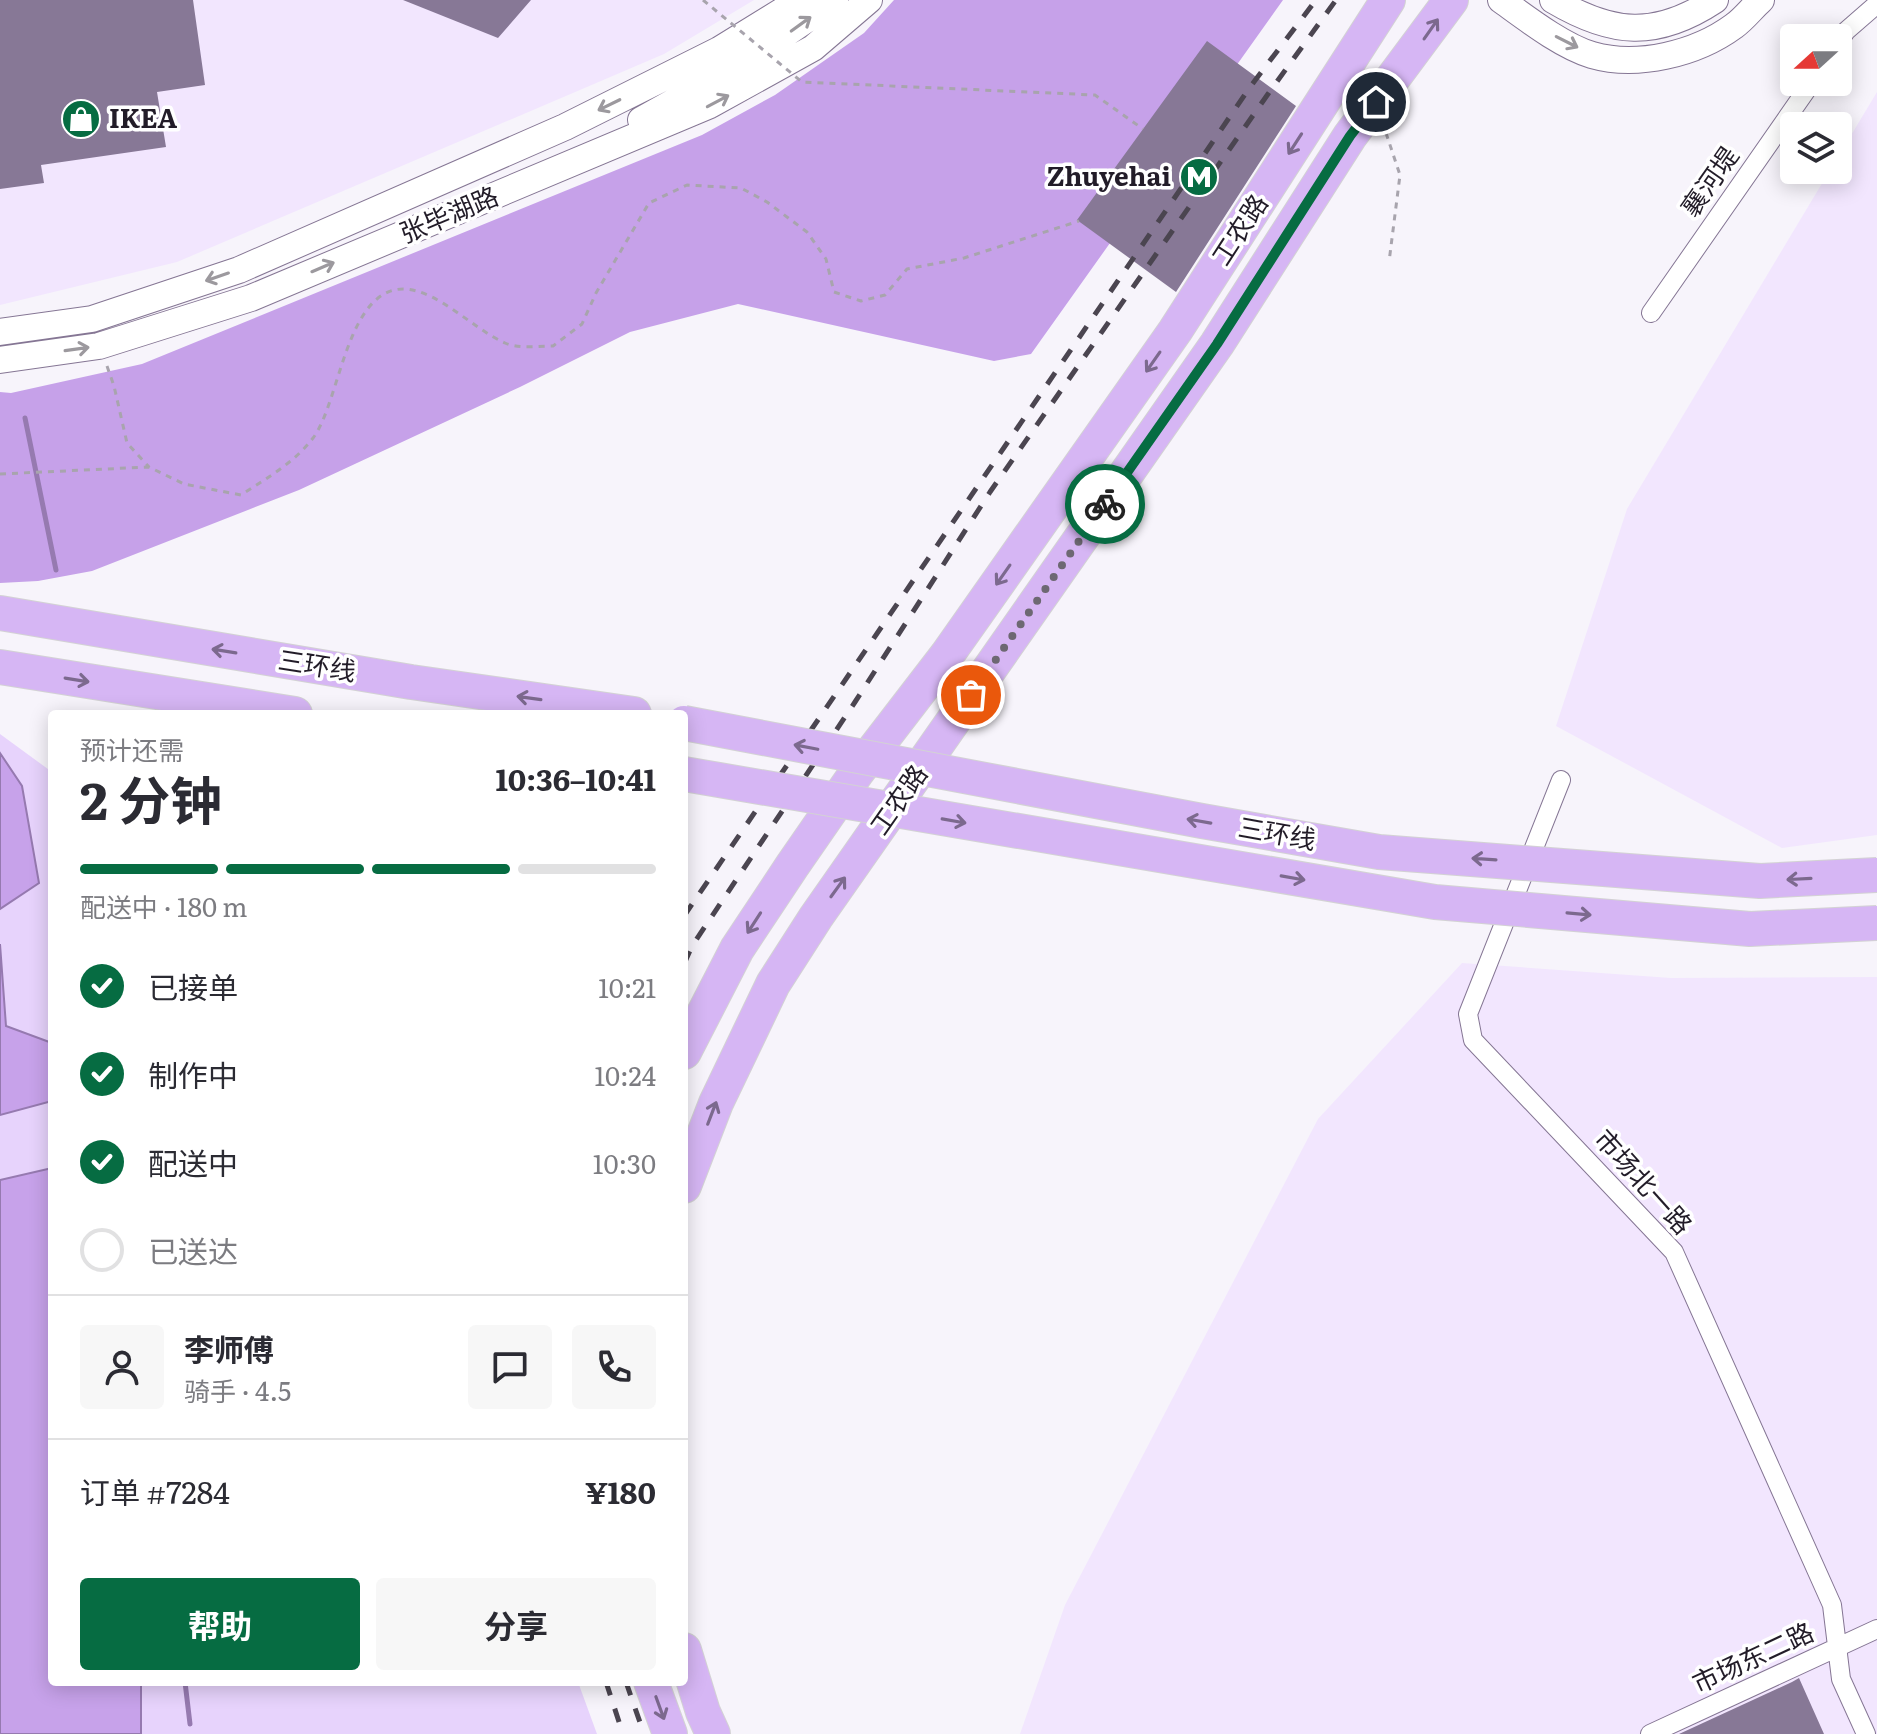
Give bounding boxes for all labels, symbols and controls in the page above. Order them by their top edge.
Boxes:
one-way arrow [790,16,812,32]
one-way arrow [1423,19,1439,41]
north arrow [1780,24,1852,96]
map controls [1780,24,1852,184]
one-way arrow [1554,35,1578,51]
pin [1342,68,1410,136]
icon: home [1354,80,1398,124]
one-way arrow [705,92,729,108]
place label: IKEA [109,97,178,136]
shop icon: IKEA [60,98,102,140]
one-way arrow [597,98,621,113]
button: layers [1780,112,1852,184]
one-way arrow [1286,132,1302,155]
street label: 襄河堤 [1670,137,1746,224]
place label: Zhuyehai [1047,155,1171,194]
metro station icon: Zhuyehai [1178,156,1220,198]
street label: 张毕湖路 [393,174,504,251]
street label: 工农路 [1200,185,1276,272]
one-way arrow [311,259,335,274]
one-way arrow [205,271,230,286]
one-way arrow [64,341,89,356]
one-way arrow [1145,351,1161,373]
courier [1065,464,1145,544]
icon: bike [1083,482,1127,526]
one-way arrow [995,563,1011,585]
street label: 三环线 [276,638,359,689]
one-way arrow [212,642,237,657]
pin [937,661,1005,729]
one-way arrow [64,673,89,688]
icon: bag [949,673,993,717]
one-way arrow [517,690,542,705]
text: 预计还需 [80,729,184,768]
one-way arrow [794,738,819,753]
street label: 工农路 [859,755,935,842]
text: 10:36–10:41 [495,756,656,800]
text: 2 分钟 [80,759,222,836]
street label: 三环线 [1236,806,1319,858]
one-way arrow [1187,812,1212,827]
one-way arrow [941,814,966,829]
one-way arrow [1471,851,1498,866]
one-way arrow [1280,872,1305,887]
one-way arrow [1786,872,1813,887]
one-way arrow [829,876,846,898]
text: 配送中 · 180 m [80,886,247,925]
one-way arrow [1565,907,1591,922]
one-way arrow [746,911,763,933]
icon: check [80,964,124,1008]
text: 已接单 [148,964,238,1008]
text: 10:21 [598,967,656,1006]
icon: check [80,1052,124,1096]
text: 制作中 [148,1052,238,1096]
text: 10:24 [594,1055,656,1094]
one-way arrow [706,1101,720,1126]
street label: 市场北一路 [1587,1119,1703,1242]
icon: check [80,1140,124,1184]
text: 配送中 [148,1140,238,1184]
text: 10:30 [593,1143,656,1182]
text: 已送达 [148,1228,238,1272]
button: person [80,1325,164,1409]
button: chat [468,1325,552,1409]
button: phone [572,1325,656,1409]
text: 李师傅 [184,1326,274,1370]
text: 骑手 · 4.5 [184,1370,291,1409]
text: 订单 #7284 [80,1469,230,1513]
text: ¥180 [585,1469,656,1513]
button: 帮助 [80,1578,360,1670]
button: 分享 [376,1578,656,1670]
street label: 市场东二路 [1685,1611,1819,1701]
one-way arrow [654,1695,669,1720]

